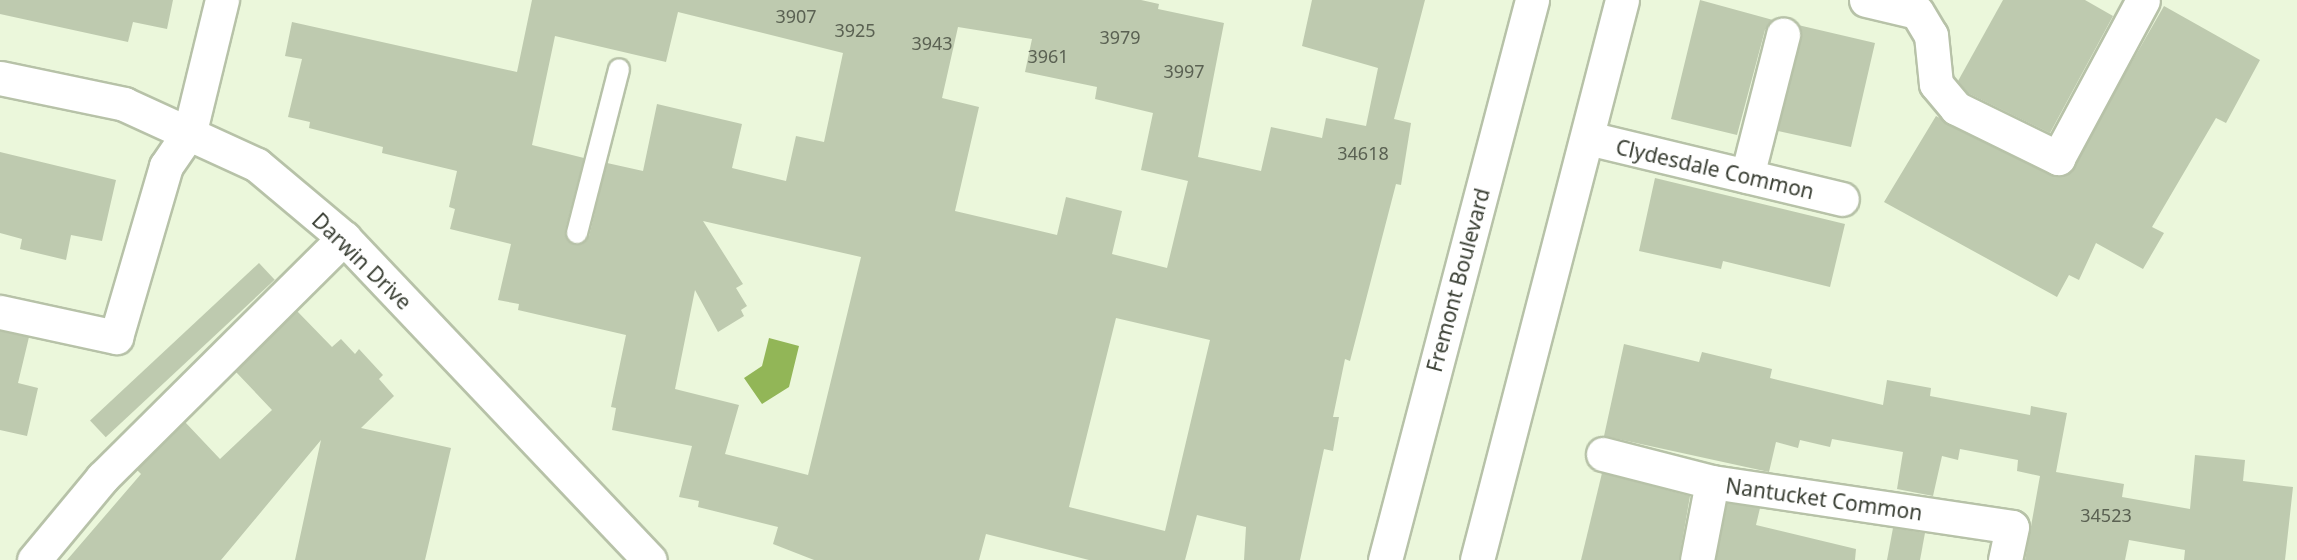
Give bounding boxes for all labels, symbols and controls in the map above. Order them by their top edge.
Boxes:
house number: 3907 [775,5,817,27]
house number: 3925 [834,19,876,41]
house number: 3979 [1099,26,1141,48]
house number: 3943 [911,32,953,54]
house number: 3961 [1027,45,1069,67]
house number: 3997 [1163,60,1205,82]
street label: Clydesdale Common [1613,134,1817,204]
house number: 34618 [1337,142,1389,164]
street label: Fremont Boulevard [1421,185,1495,375]
street label: Darwin Drive [307,207,417,315]
street label: Nantucket Common [1724,473,1924,525]
house number: 34523 [2080,504,2132,526]

